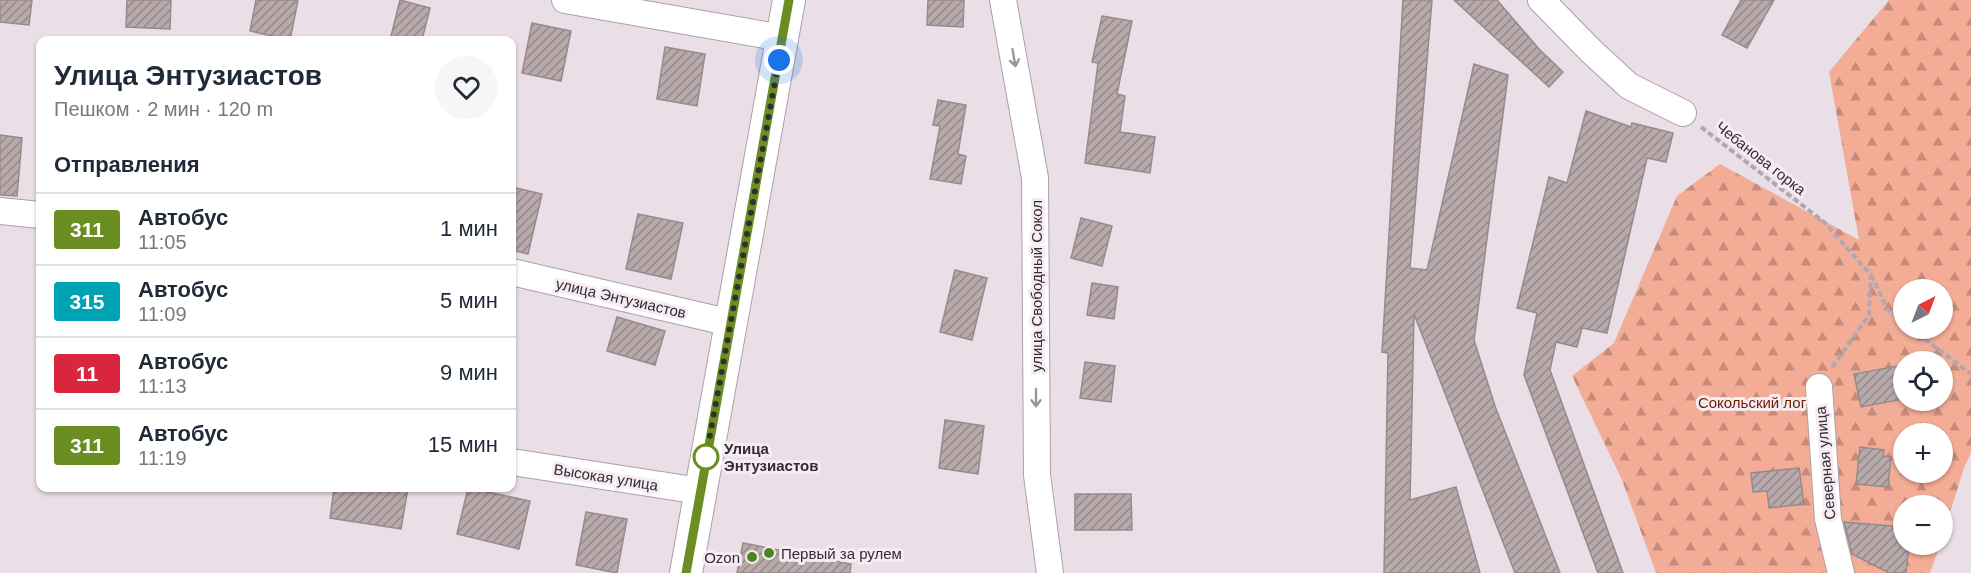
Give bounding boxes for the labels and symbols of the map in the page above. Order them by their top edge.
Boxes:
your location [764,45,794,75]
one-way arrow [1008,47,1019,67]
street label: Чебанова горка [1713,118,1810,199]
street label: улица Свободный Сокол [1028,200,1045,372]
street label: улица Энтузиастов [554,275,688,321]
north arrow [1893,279,1953,339]
one-way arrow [1030,387,1042,407]
park label: Сокольский лог [1698,394,1807,411]
street label: Северная улица [1812,405,1838,520]
place label: Улица Энтузиастов [724,440,819,474]
marker: Улица Энтузиастов [693,444,719,470]
street label: Высокая улица [553,460,660,494]
place label: Первый за рулем [781,545,902,562]
marker: Первый за рулем [762,546,776,560]
place label: Ozon [704,549,740,566]
marker: Ozon [745,550,759,564]

